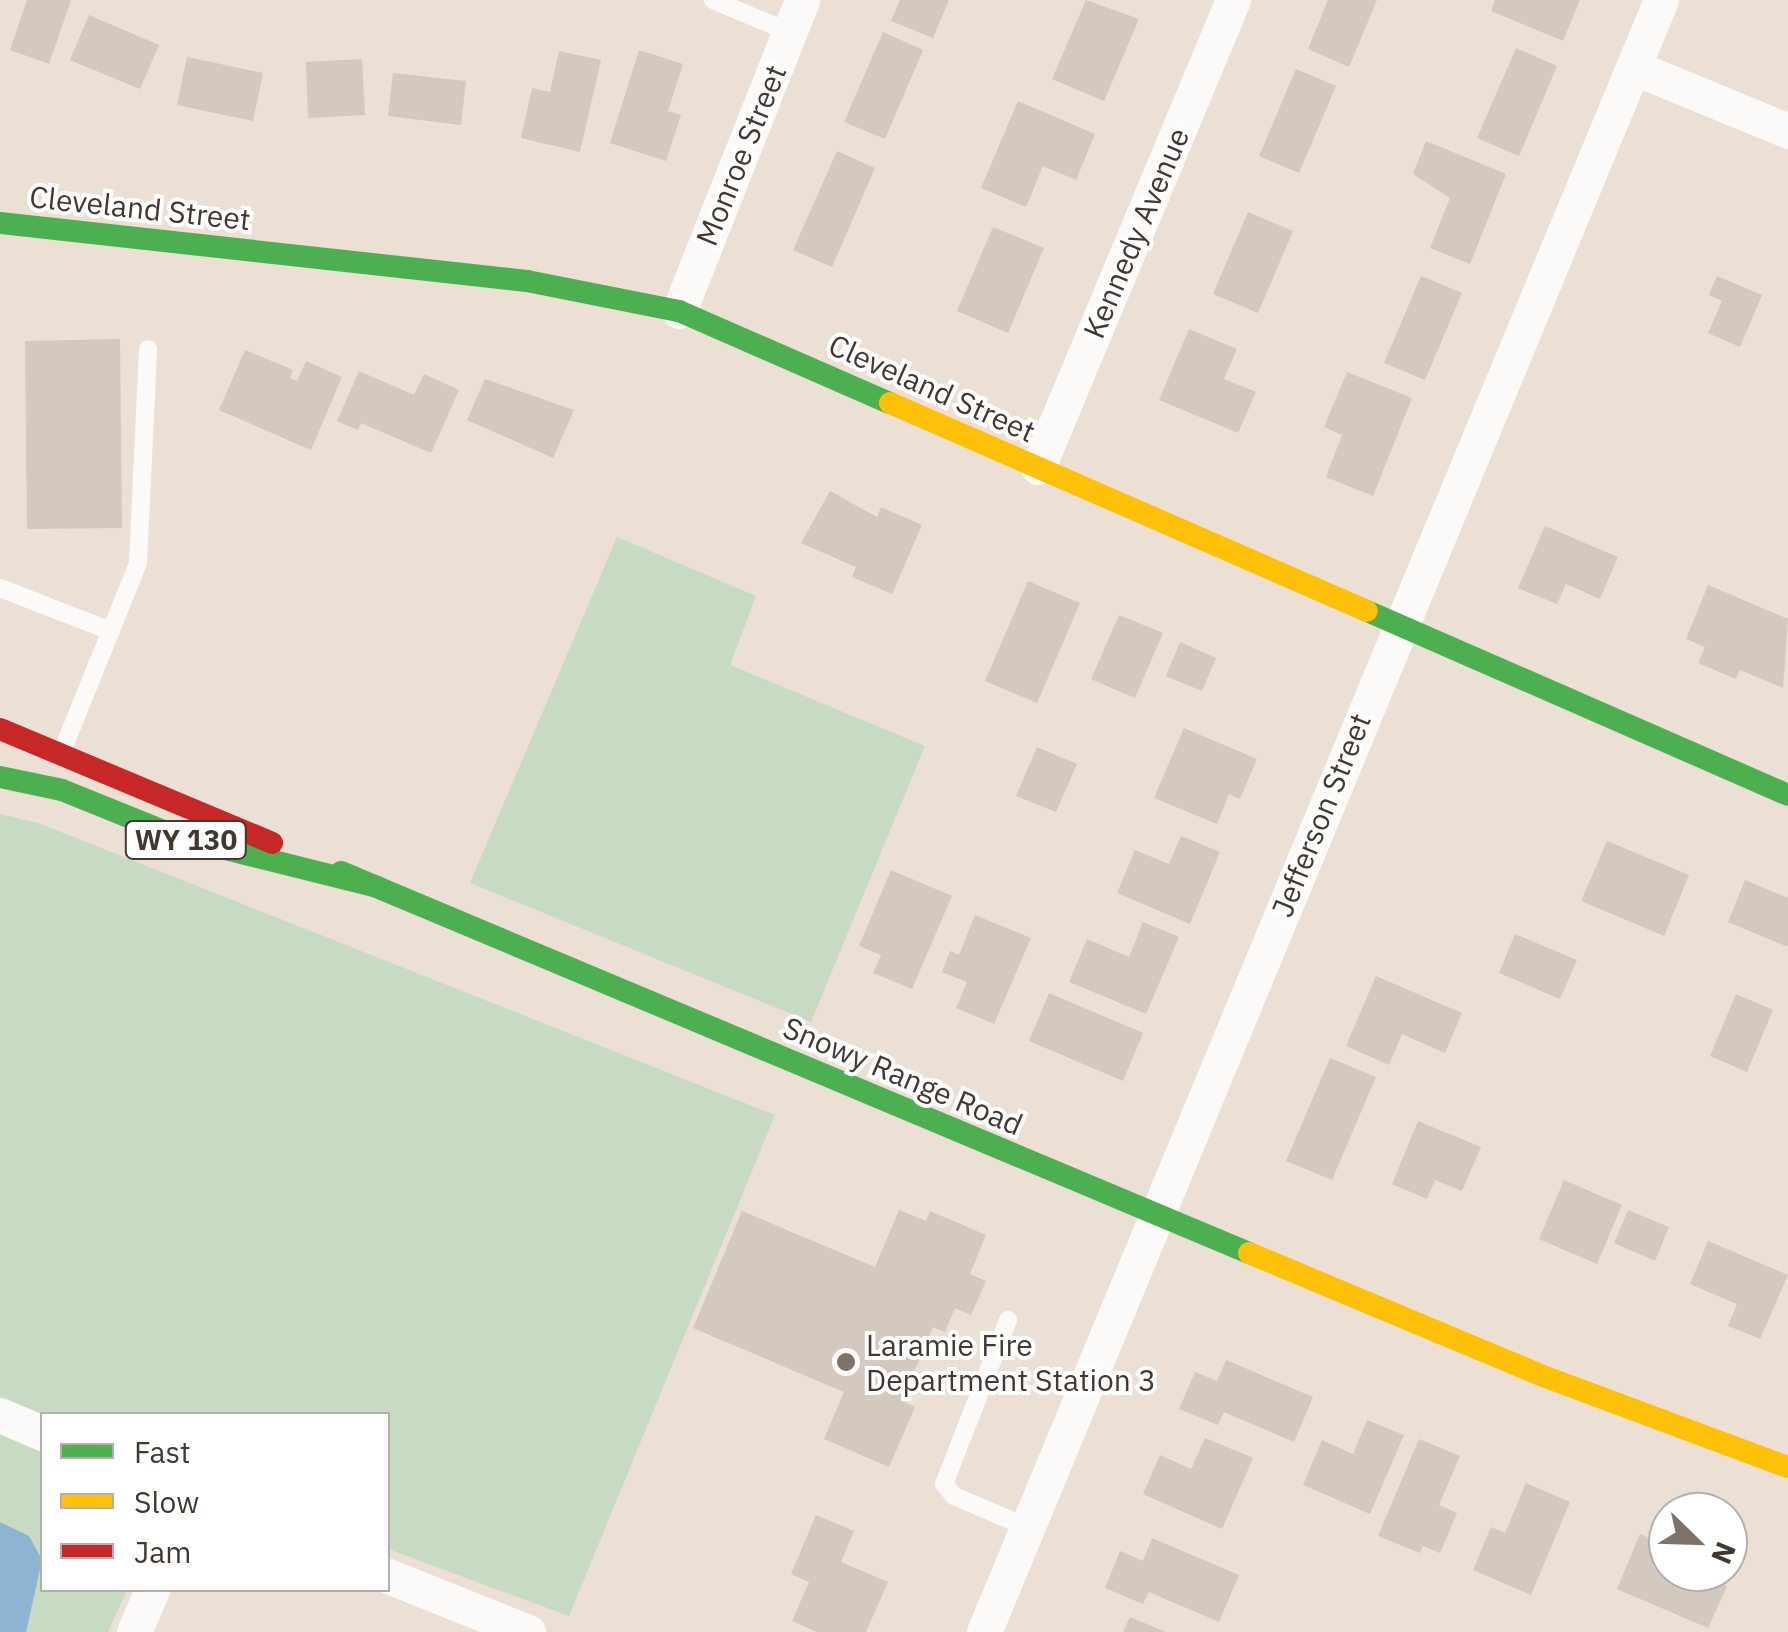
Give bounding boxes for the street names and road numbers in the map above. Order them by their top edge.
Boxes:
street label: Monroe Street [688,59,794,251]
street label: Kennedy Avenue [1075,122,1197,344]
street label: Cleveland Street [28,178,252,238]
street label: Cleveland Street [823,326,1041,450]
street label: Jefferson Street [1264,708,1378,922]
road number: WY 130 [124,817,248,863]
street label: Snowy Range Road [778,1009,1028,1143]

